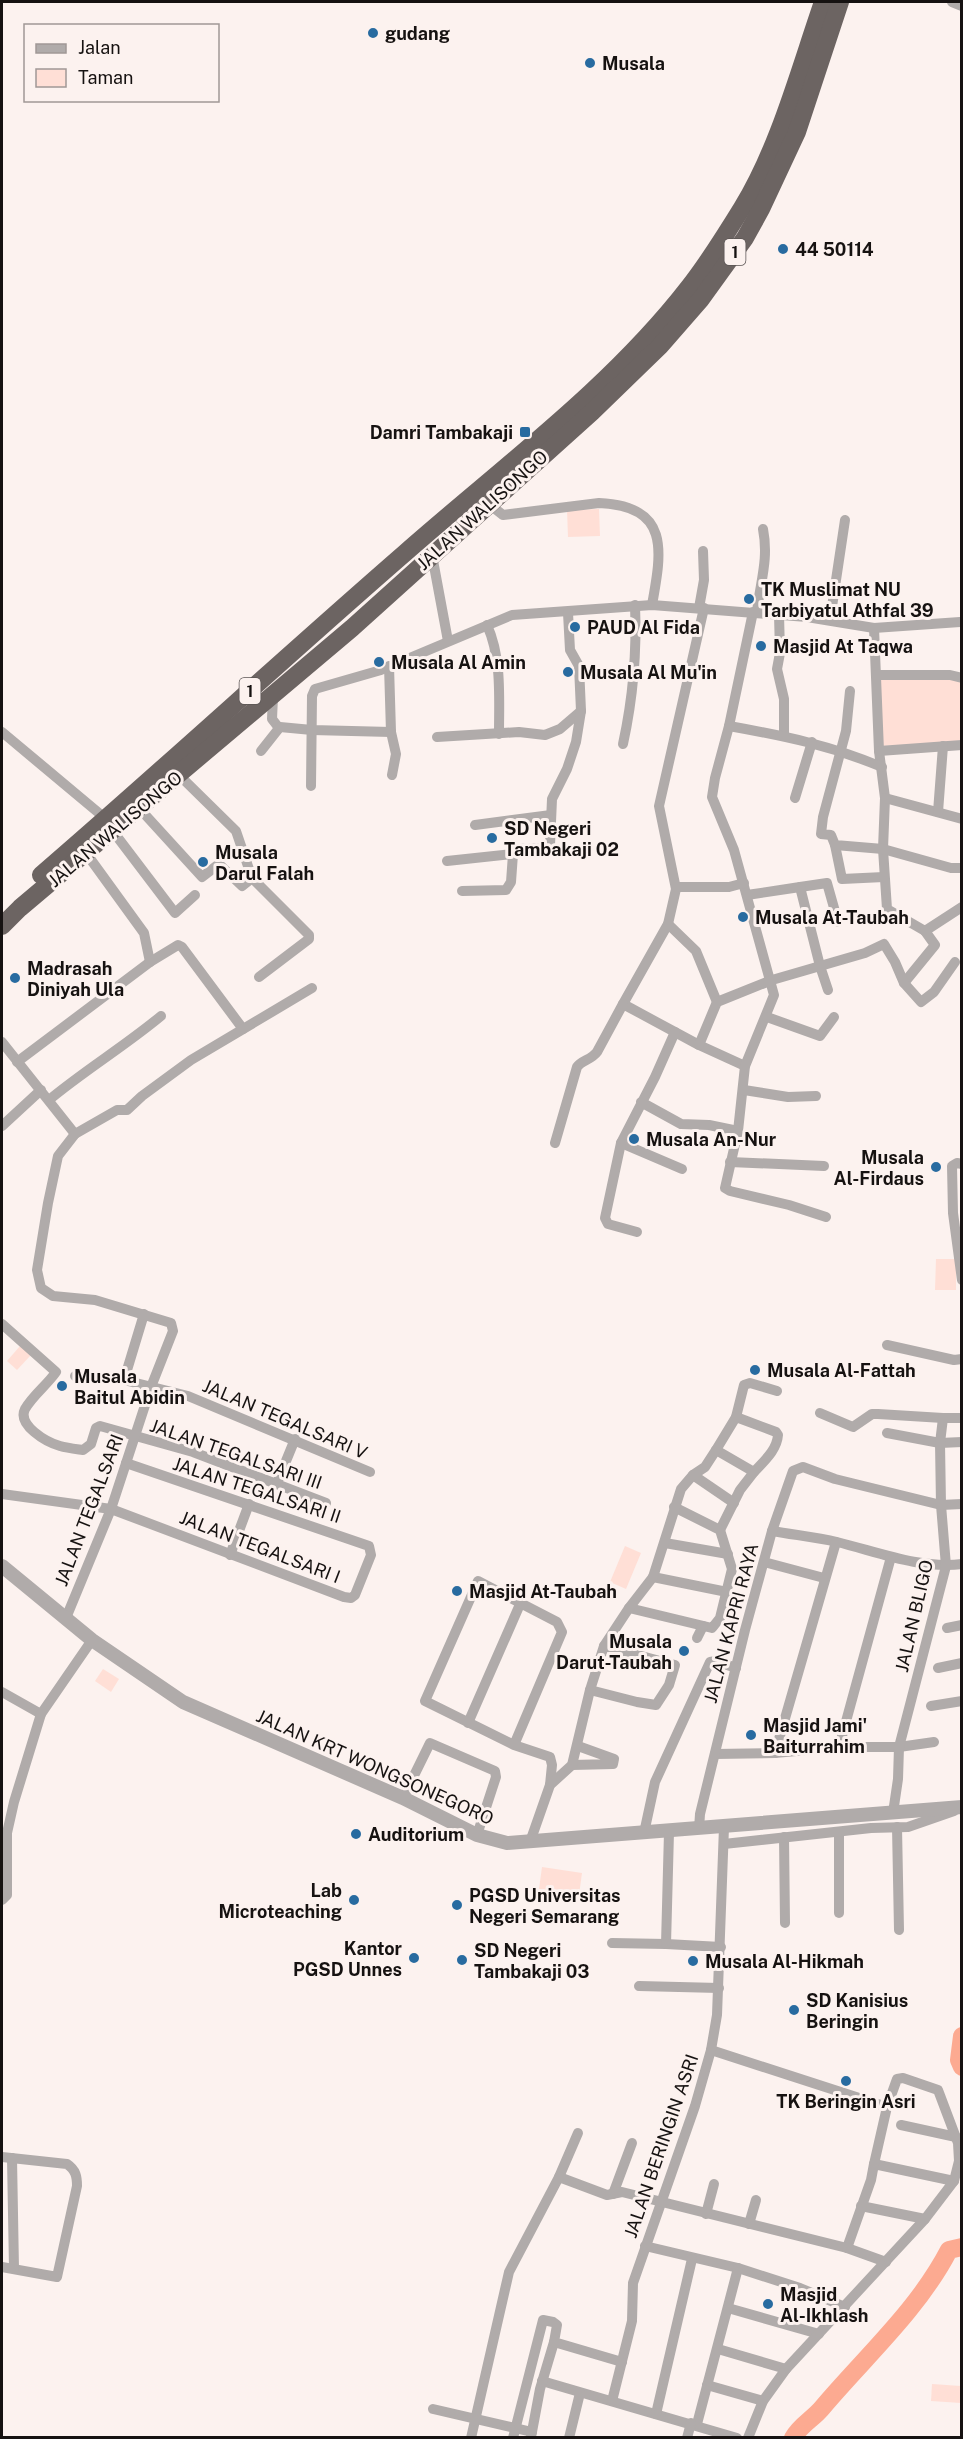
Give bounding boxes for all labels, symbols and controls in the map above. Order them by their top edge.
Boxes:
place label: gudang [385,23,450,44]
legend [24,24,219,102]
marker: gudang [366,26,380,40]
text: Jalan [78,37,121,58]
place label: Musala [602,53,665,74]
marker: Musala [583,56,597,70]
text: Taman [78,67,133,88]
road number: 1 [724,239,746,265]
place label: 44 50114 [795,239,874,260]
marker: 44 50114 [776,242,790,256]
place label: Damri Tambakaji [370,422,513,443]
marker: Damri Tambakaji [518,425,532,439]
street label: JALAN WALISONGO [412,446,552,574]
place label: TK Muslimat NU Tarbiyatul Athfal 39 [761,579,934,621]
marker: TK Muslimat NU Tarbiyatul Athfal 39 [742,592,756,606]
place label: PAUD Al Fida [587,617,700,638]
marker: PAUD Al Fida [568,620,582,634]
place label: Masjid At Taqwa [773,636,913,657]
marker: Masjid At Taqwa [754,639,768,653]
place label: Musala Al Amin [391,652,526,673]
marker: Musala Al Amin [372,655,386,669]
place label: Musala Al Mu'in [580,662,717,683]
marker: Musala Al Mu'in [561,665,575,679]
road number: 1 [240,678,260,704]
street label: JALAN WALISONGO [44,767,186,891]
place label: SD Negeri Tambakaji 02 [504,818,619,860]
marker: SD Negeri Tambakaji 02 [485,831,499,845]
place label: Musala Darul Falah [215,842,314,884]
marker: Musala Darul Falah [196,855,210,869]
place label: Musala At-Taubah [755,907,909,928]
marker: Musala At-Taubah [736,910,750,924]
place label: Madrasah Diniyah Ula [27,958,124,1000]
marker: Madrasah Diniyah Ula [8,971,22,985]
place label: Musala An-Nur [646,1129,777,1150]
marker: Musala An-Nur [627,1132,641,1146]
place label: Musala Al-Firdaus [834,1147,924,1189]
marker: Musala Al-Firdaus [929,1160,943,1174]
place label: Musala Al-Fattah [767,1360,916,1381]
marker: Musala Al-Fattah [748,1363,762,1377]
place label: Musala Baitul Abidin [74,1366,185,1408]
street label: JALAN TEGALSARI V [199,1375,371,1463]
marker: Musala Baitul Abidin [55,1379,69,1393]
street label: JALAN TEGALSARI III [147,1414,325,1494]
street label: JALAN TEGALSARI [50,1431,128,1589]
street label: JALAN TEGALSARI II [170,1453,344,1527]
street label: JALAN TEGALSARI I [177,1507,343,1587]
street label: JALAN KAPRI RAYA [700,1540,763,1705]
street label: JALAN BLIGO [891,1558,937,1674]
place label: Masjid At-Taubah [469,1581,617,1602]
marker: Masjid At-Taubah [450,1584,464,1598]
place label: Musala Darut-Taubah [556,1631,672,1673]
marker: Musala Darut-Taubah [677,1644,691,1658]
street label: JALAN KRT WONGSONEGORO [253,1705,497,1829]
place label: Masjid Jami' Baiturrahim [763,1715,867,1757]
marker: Masjid Jami' Baiturrahim [744,1728,758,1742]
place label: Auditorium [368,1824,464,1845]
marker: Auditorium [349,1827,363,1841]
place label: Lab Microteaching [218,1880,342,1922]
place label: PGSD Universitas Negeri Semarang [469,1885,621,1927]
marker: Lab Microteaching [347,1893,361,1907]
marker: PGSD Universitas Negeri Semarang [450,1898,464,1912]
place label: Kantor PGSD Unnes [293,1938,403,1980]
place label: SD Negeri Tambakaji 03 [474,1940,589,1982]
marker: Kantor PGSD Unnes [407,1951,421,1965]
place label: Musala Al-Hikmah [705,1951,864,1972]
marker: SD Negeri Tambakaji 03 [455,1953,469,1967]
marker: Musala Al-Hikmah [686,1954,700,1968]
place label: SD Kanisius Beringin [806,1990,908,2032]
marker: SD Kanisius Beringin [787,2003,801,2017]
street label: JALAN BERINGIN ASRI [620,2051,702,2241]
marker: TK Beringin Asri [839,2074,853,2088]
place label: TK Beringin Asri [776,2091,916,2112]
place label: Masjid Al-Ikhlash [780,2284,869,2326]
marker: Masjid Al-Ikhlash [761,2297,775,2311]

